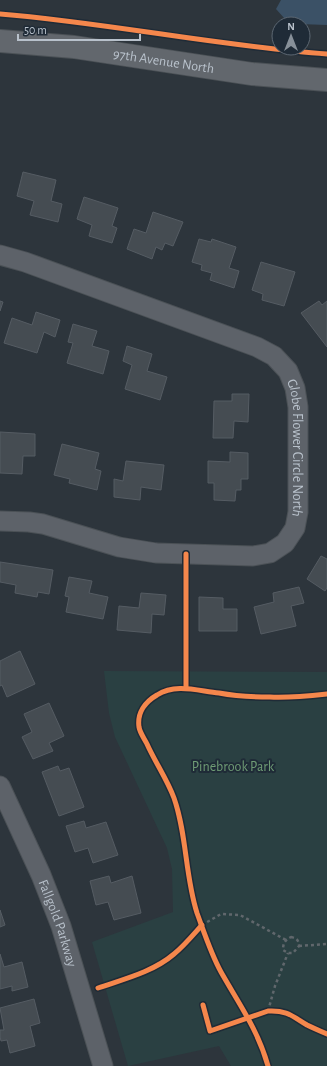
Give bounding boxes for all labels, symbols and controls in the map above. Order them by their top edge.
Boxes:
scale bar [18,16,140,42]
north arrow [271,16,311,56]
text: N [287,21,295,32]
text: 50 m [24,24,47,36]
street label: 97th Avenue North [112,47,215,76]
street label: Globe Flower Circle North [284,377,304,518]
park label: Pinebrook Park [192,760,275,774]
street label: Fallgold Parkway [35,878,79,969]

